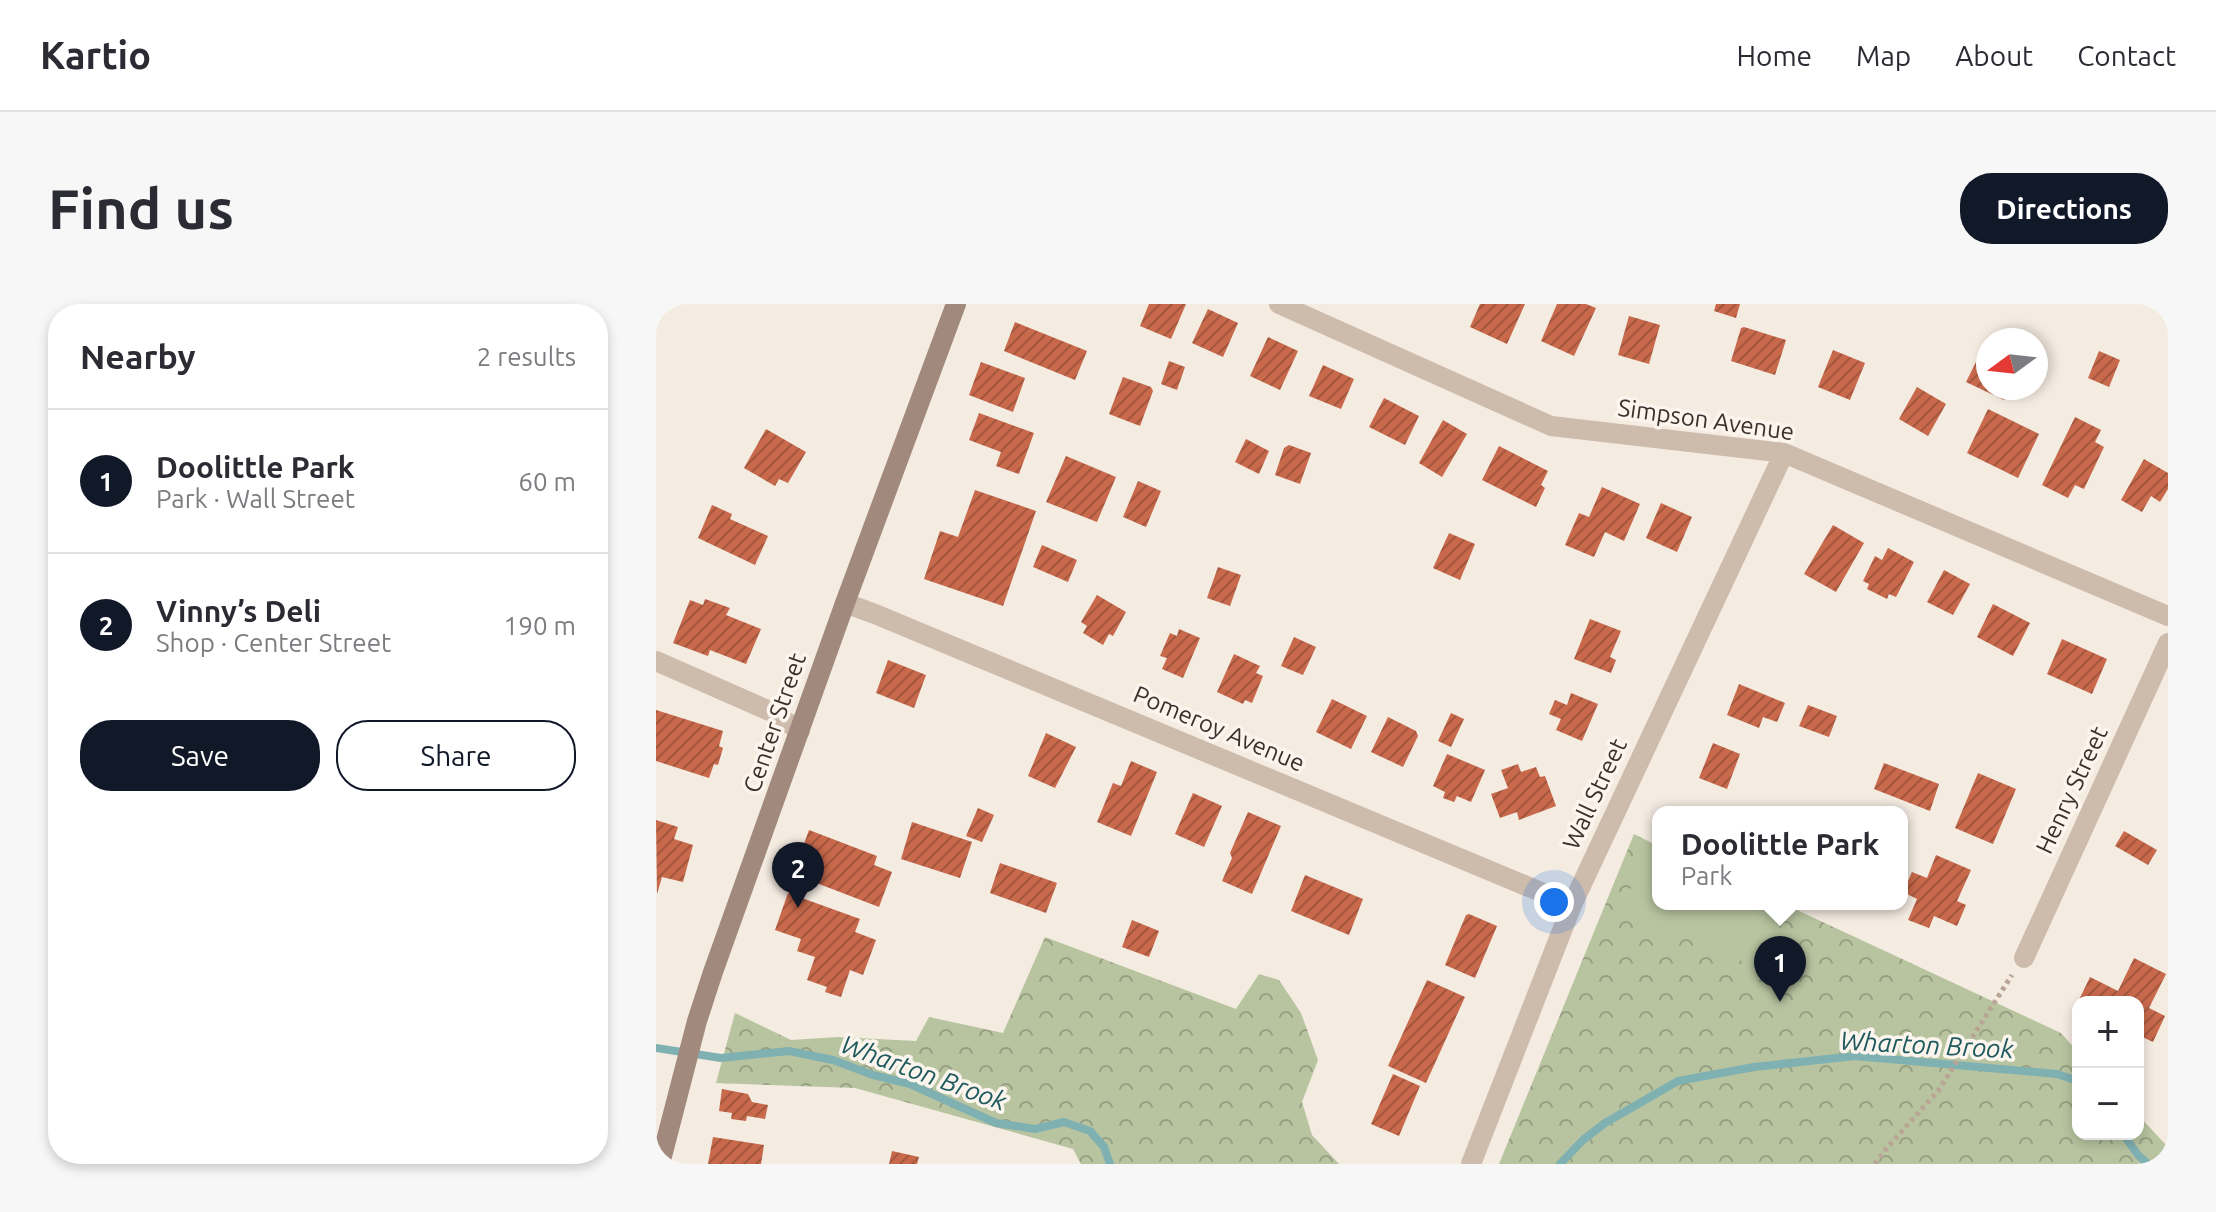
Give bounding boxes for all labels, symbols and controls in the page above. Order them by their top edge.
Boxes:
text: Kartio [40,34,151,76]
text: Home [1737,40,1812,71]
text: Map [1856,40,1911,71]
text: About [1955,40,2033,71]
text: Contact [2077,40,2176,71]
button: Directions [1960,173,2168,244]
text: Find us [48,177,234,240]
north arrow [1976,328,2048,400]
text: Nearby [80,337,195,375]
text: 2 results [477,342,576,371]
street label: Simpson Avenue [1616,394,1796,445]
text: Doolittle Park [156,450,355,484]
text: 1 [99,467,113,496]
text: 60 m [518,467,576,496]
text: Park · Wall Street [156,484,355,513]
text: Vinny’s Deli [156,594,321,628]
text: 2 [99,611,113,640]
text: 190 m [504,611,576,640]
text: Shop · Center Street [156,628,391,657]
street label: Center Street [738,649,811,796]
street label: Pomeroy Avenue [1130,680,1309,777]
button: Save [80,720,320,791]
button: Share [336,720,576,791]
street label: Henry Street [2030,721,2113,858]
street label: Wall Street [1557,734,1632,853]
popup [1652,806,1908,910]
text: Doolittle Park [1681,827,1879,861]
pin: 2 [772,842,824,908]
text: Park [1681,861,1732,890]
your location [1534,882,1574,922]
pin: 1 [1754,936,1806,1002]
map controls [2072,996,2144,1140]
button: + [2072,996,2144,1068]
water label: Wharton Brook [1840,1025,2015,1064]
water label: Wharton Brook [838,1029,1011,1116]
button: − [2072,1068,2144,1140]

